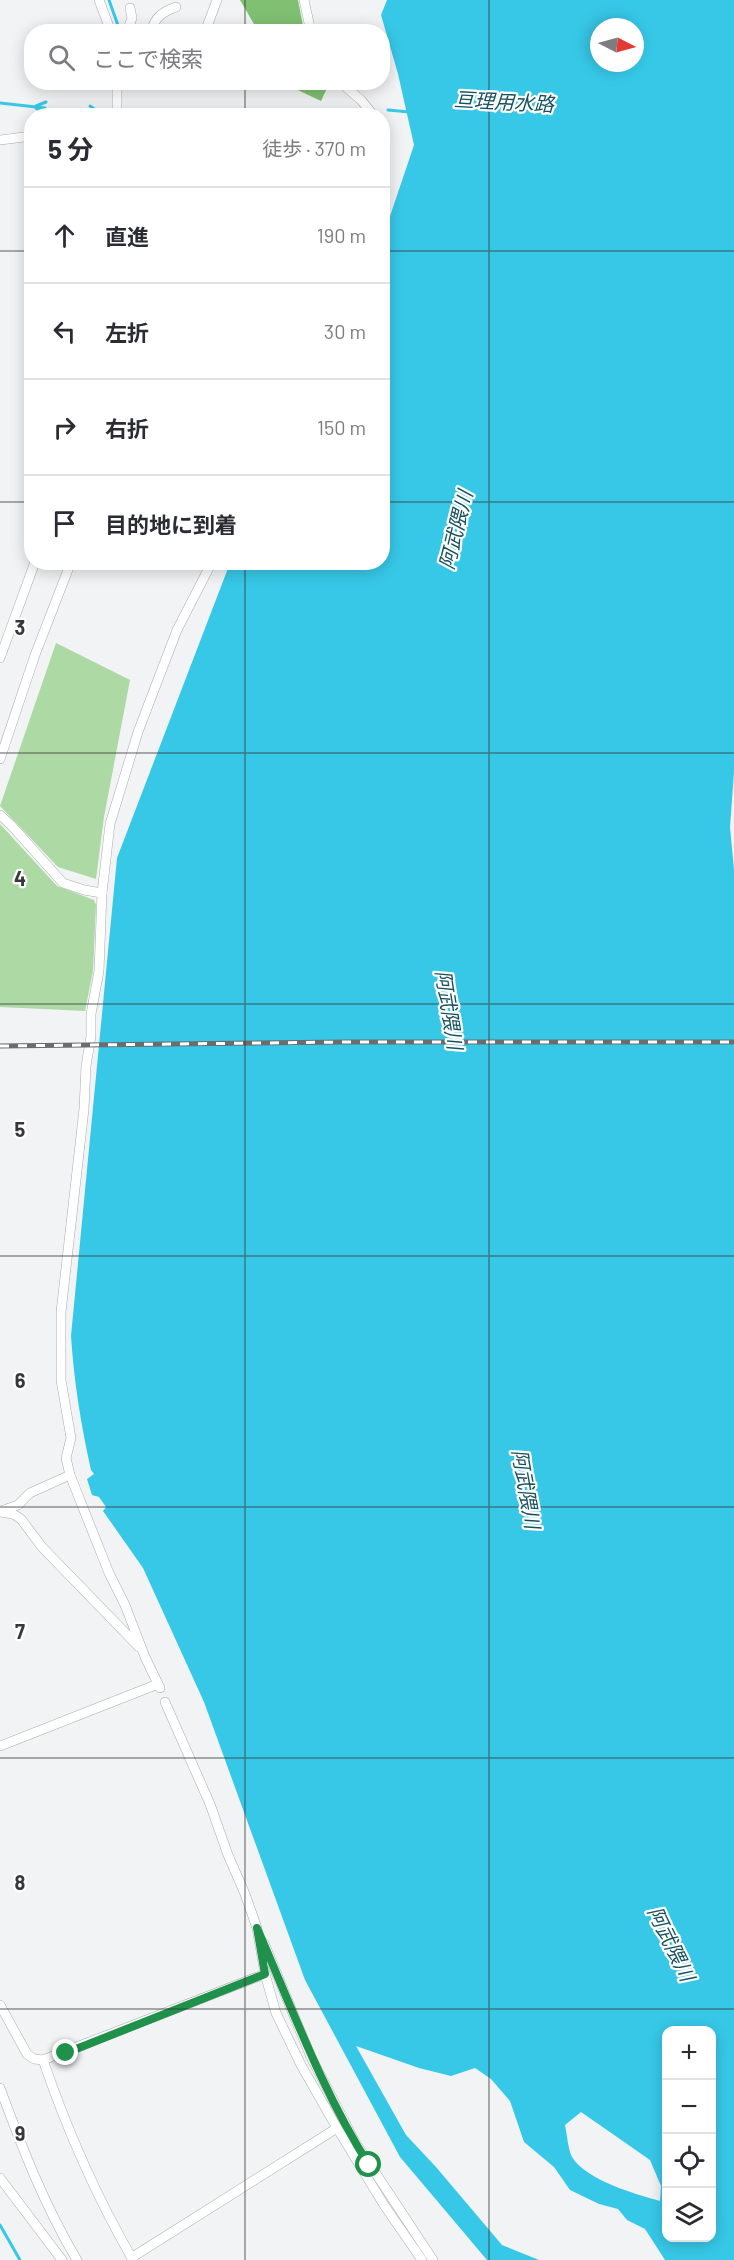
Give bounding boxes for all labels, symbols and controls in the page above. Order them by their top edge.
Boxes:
north arrow [590,18,644,72]
search box [24,24,390,90]
icon: search [45,41,78,74]
text: ここで検索 [93,45,203,71]
water label: 亘理用水路 [453,86,557,116]
text: 5 分 [48,133,93,164]
text: 徒歩 · 370 m [262,136,366,160]
icon: ahead [48,219,81,252]
text: 直進 [105,223,149,249]
text: 190 m [317,223,366,247]
icon: left [48,315,81,348]
text: 左折 [105,319,149,345]
text: 30 m [324,319,366,343]
icon: right [48,411,81,444]
text: 右折 [105,415,149,441]
text: 150 m [317,415,366,439]
water label: 阿武隈川 [434,486,477,571]
icon: arrive [48,507,81,540]
text: 目的地に到着 [105,511,237,537]
text: 3 [15,615,25,639]
text: 4 [14,866,26,890]
water label: 阿武隈川 [432,968,468,1053]
text: 5 [15,1117,26,1141]
text: 6 [15,1368,26,1392]
water label: 阿武隈川 [508,1447,546,1532]
text: 7 [15,1619,25,1643]
text: 8 [15,1870,26,1894]
water label: 阿武隈川 [644,1902,701,1987]
map controls [662,2026,716,2242]
button: + [662,2026,716,2080]
route end [52,2039,78,2065]
button: − [662,2080,716,2134]
text: 9 [15,2121,25,2145]
button: locate [662,2134,716,2188]
route start [355,2151,381,2177]
button: layers [662,2188,716,2242]

